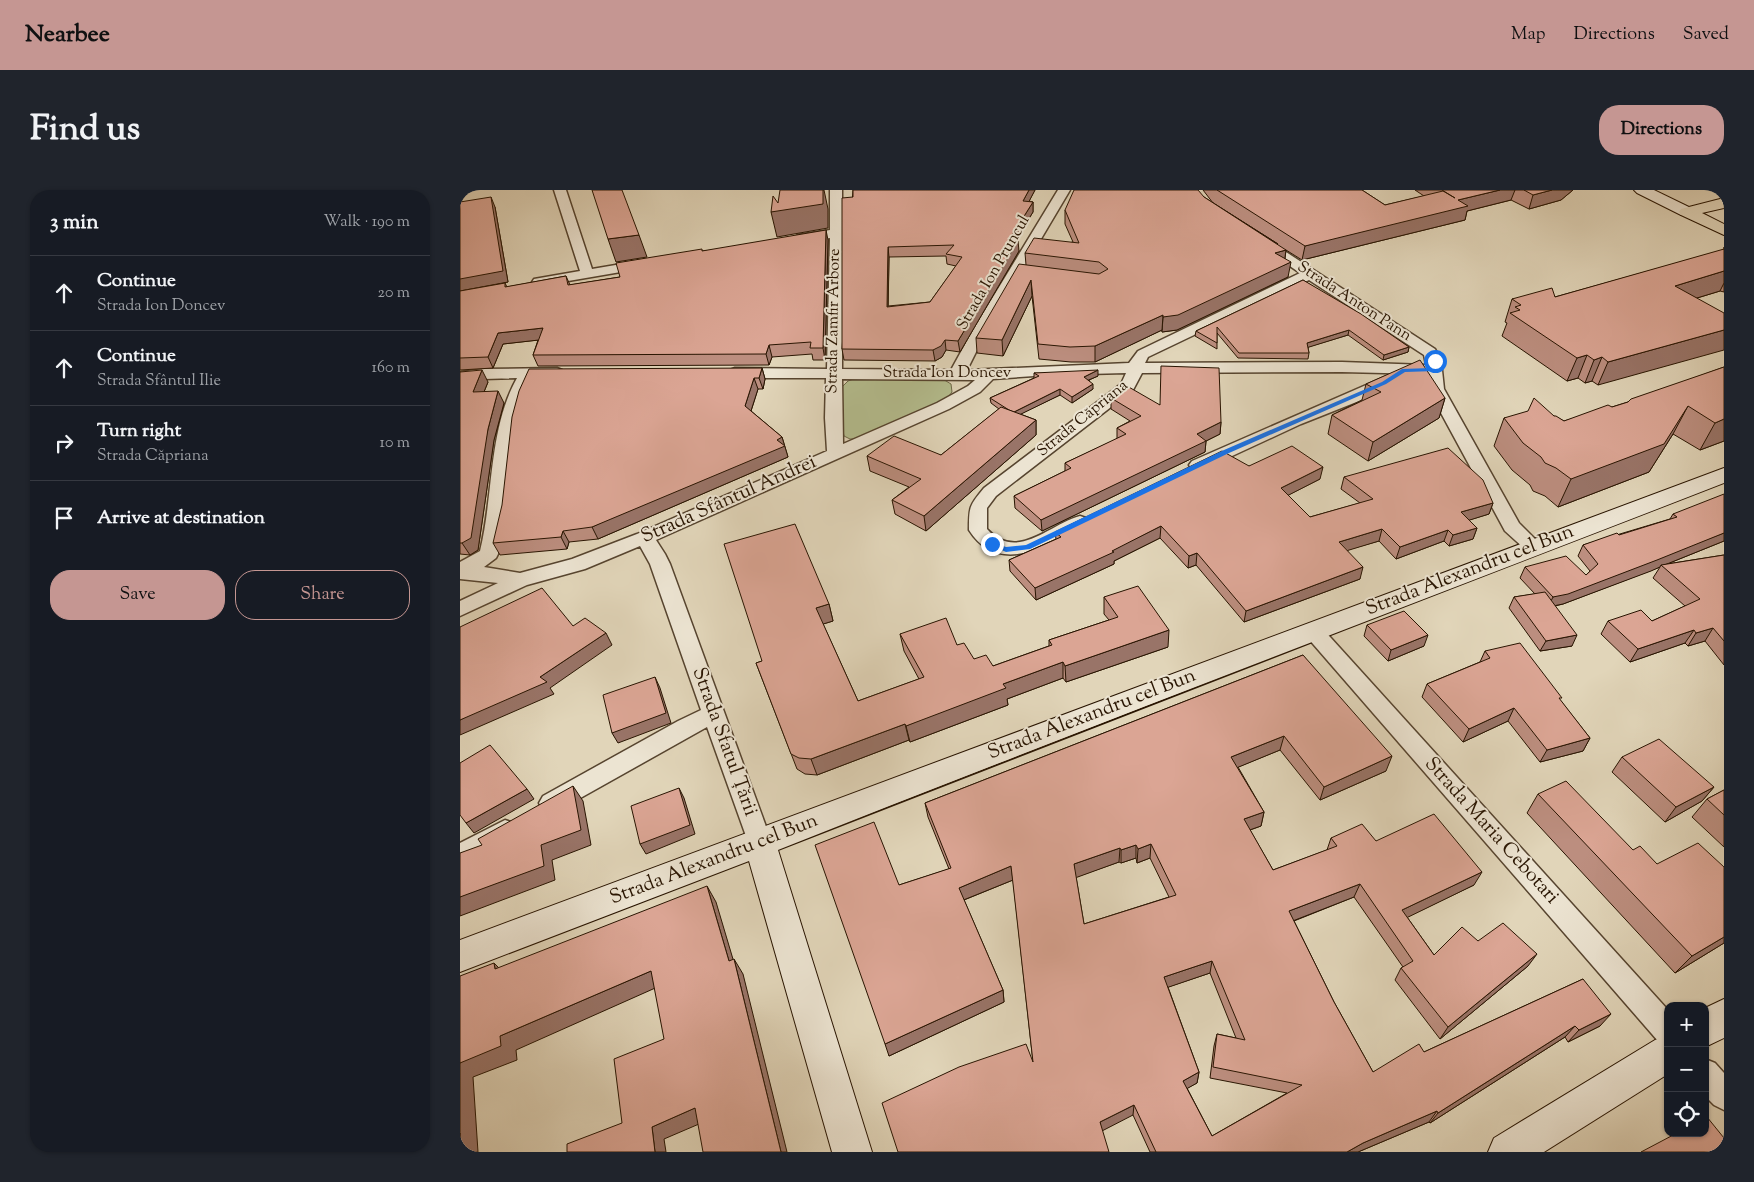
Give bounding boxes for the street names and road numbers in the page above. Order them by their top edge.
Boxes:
street label: Strada Ion Pruncul [952,211,1036,335]
street label: Strada Zamfir Arbore [821,248,847,394]
street label: Strada Anton Pann [1292,256,1416,348]
street label: Strada Ion Doncev [883,362,1012,385]
street label: Strada Căpriana [1032,375,1134,463]
street label: Strada Sfântul Andrei [637,448,822,552]
street label: Strada Alexandru cel Bun [1362,518,1578,624]
street label: Strada Alexandru cel Bun [984,662,1200,768]
street label: Strada Sfatul Țării [684,664,764,821]
street label: Strada Maria Cebotari [1417,751,1565,911]
street label: Strada Alexandru cel Bun [606,807,822,913]

